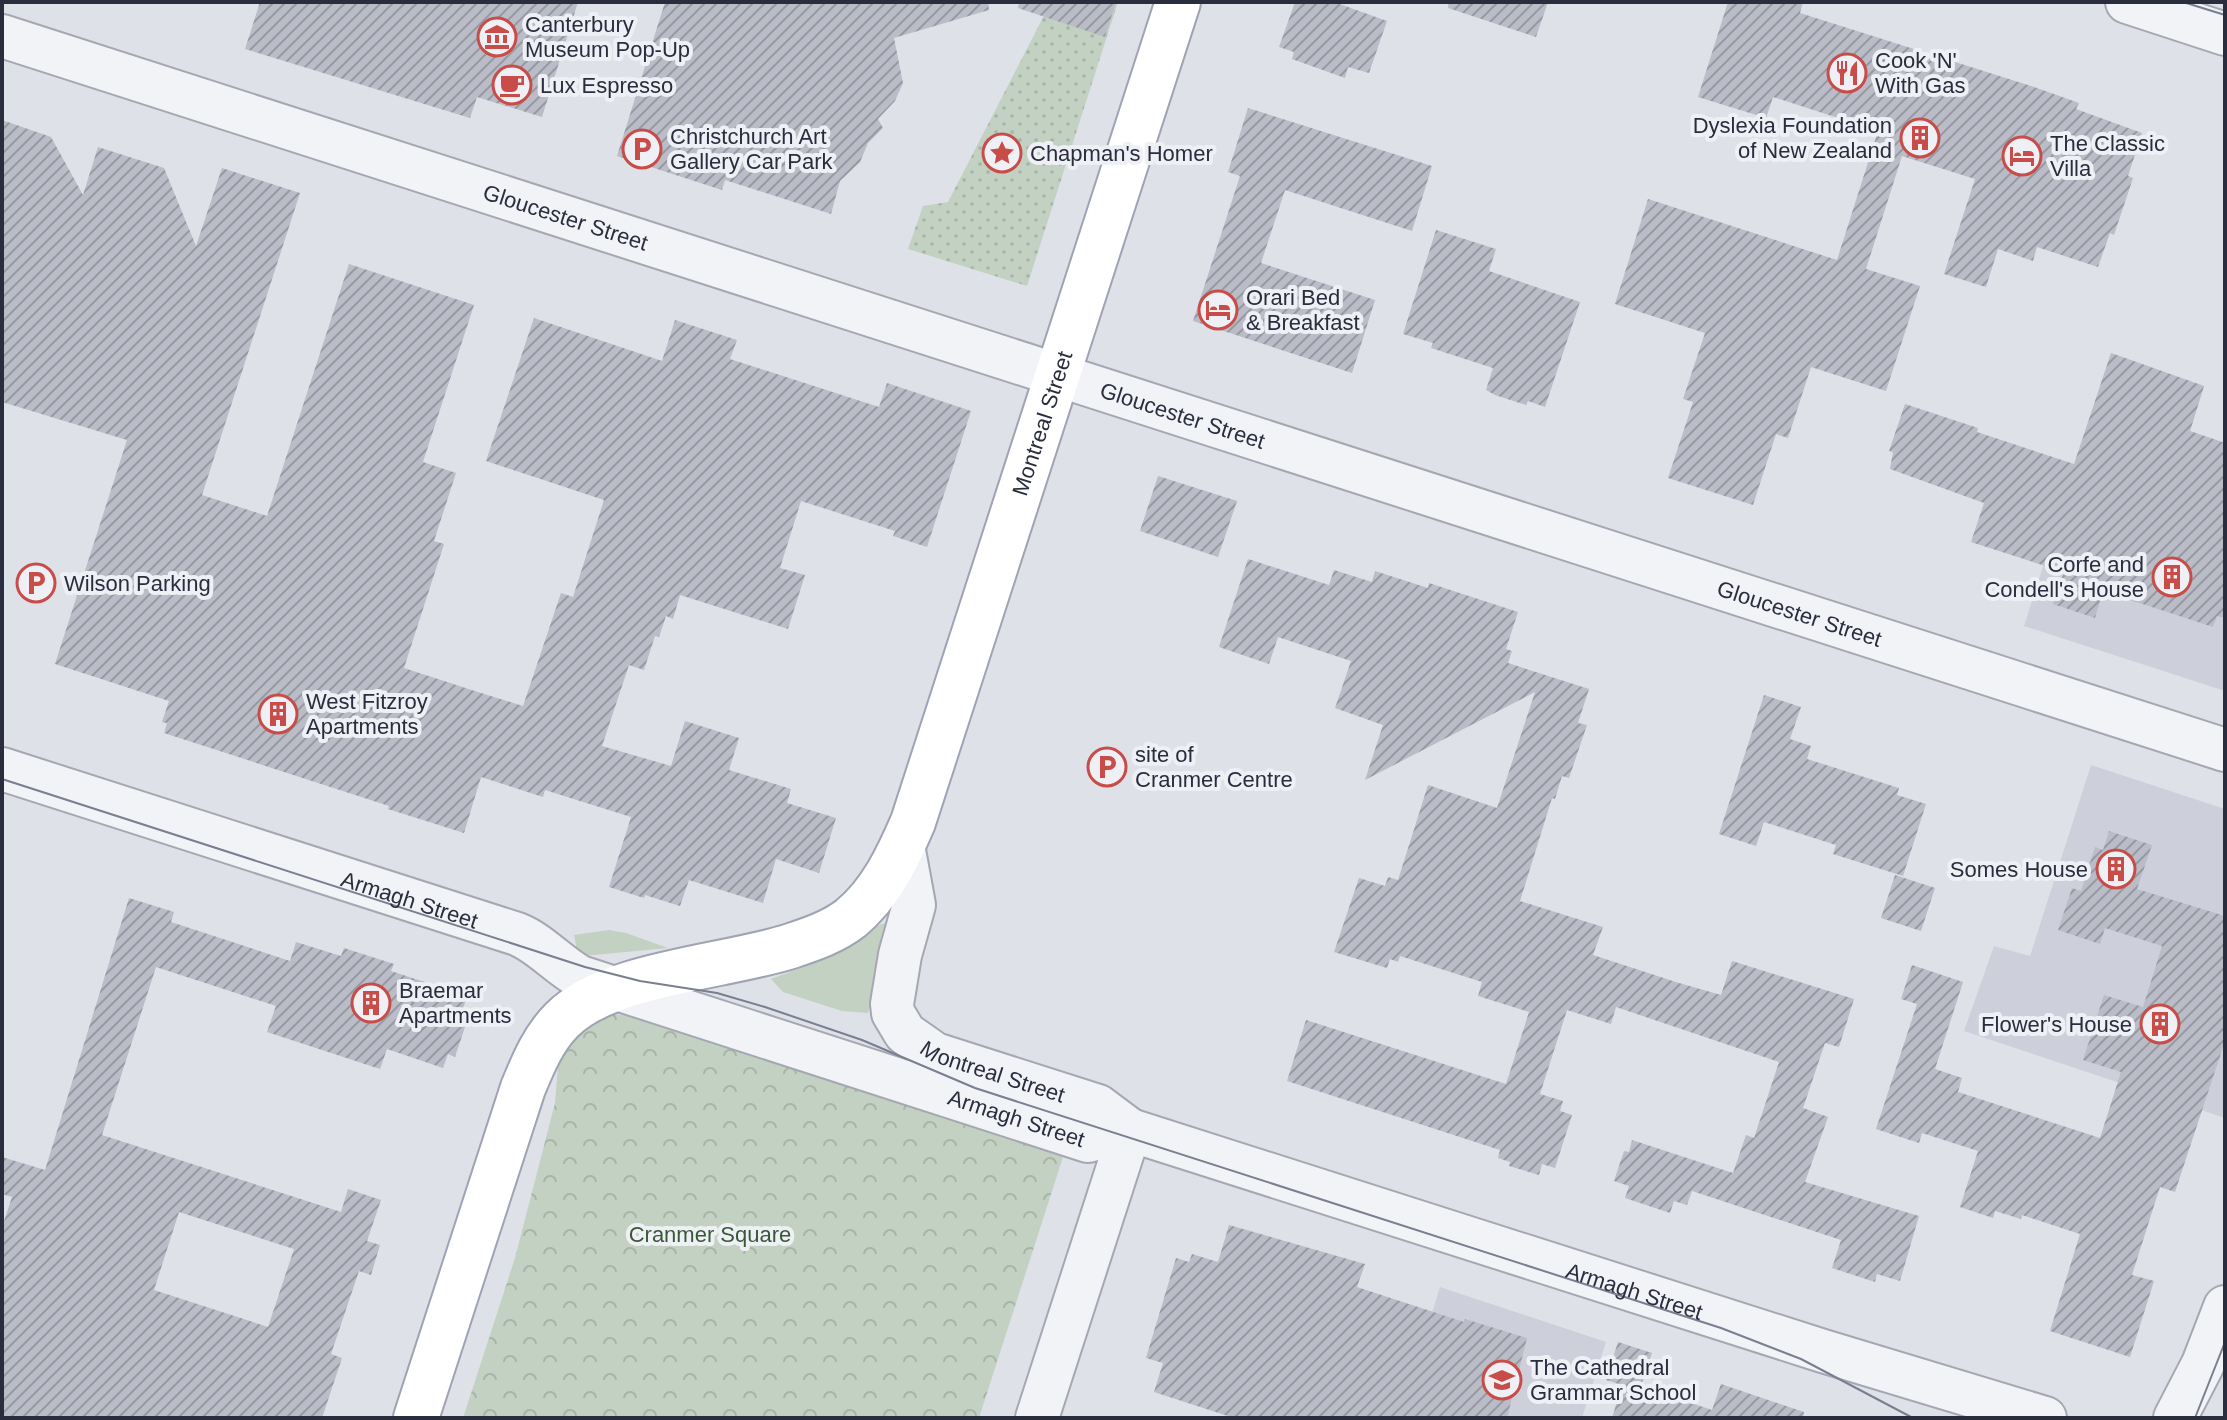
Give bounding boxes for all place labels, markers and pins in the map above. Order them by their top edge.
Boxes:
place label: Canterbury Museum Pop-Up [525,12,690,62]
museum icon: Canterbury Museum Pop-Up [476,16,518,58]
place label: Cook 'N' With Gas [1875,48,1965,98]
restaurant icon: Cook 'N' With Gas [1826,52,1868,94]
cafe icon: Lux Espresso [491,64,533,106]
place label: Lux Espresso [540,73,673,98]
place label: Dyslexia Foundation of New Zealand [1693,113,1892,163]
building icon: Dyslexia Foundation of New Zealand [1899,117,1941,159]
place label: Christchurch Art Gallery Car Park [670,124,834,174]
parking icon: Christchurch Art Gallery Car Park [621,128,663,170]
place label: The Classic Villa [2050,131,2165,181]
place icon: Chapman's Homer [981,132,1023,174]
hotel icon: The Classic Villa [2001,135,2043,177]
place label: Chapman's Homer [1030,141,1213,166]
place label: Orari Bed & Breakfast [1246,285,1360,335]
hotel icon: Orari Bed & Breakfast [1197,289,1239,331]
place label: Corfe and Condell's House [1984,552,2144,602]
building icon: Corfe and Condell's House [2151,556,2193,598]
parking icon: Wilson Parking [15,562,57,604]
place label: Wilson Parking [64,571,211,596]
place label: West Fitzroy Apartments [306,689,428,739]
building icon: West Fitzroy Apartments [257,693,299,735]
place label: site of Cranmer Centre [1135,742,1293,792]
parking icon: site of Cranmer Centre [1086,746,1128,788]
building icon: Somes House [2095,848,2137,890]
place label: Somes House [1950,857,2088,882]
place label: Braemar Apartments [399,978,512,1028]
building icon: Braemar Apartments [350,982,392,1024]
building icon: Flower's House [2139,1003,2181,1045]
place label: Flower's House [1981,1012,2132,1037]
place label: The Cathedral Grammar School [1530,1355,1696,1405]
school or university icon: The Cathedral Grammar School [1481,1359,1523,1401]

